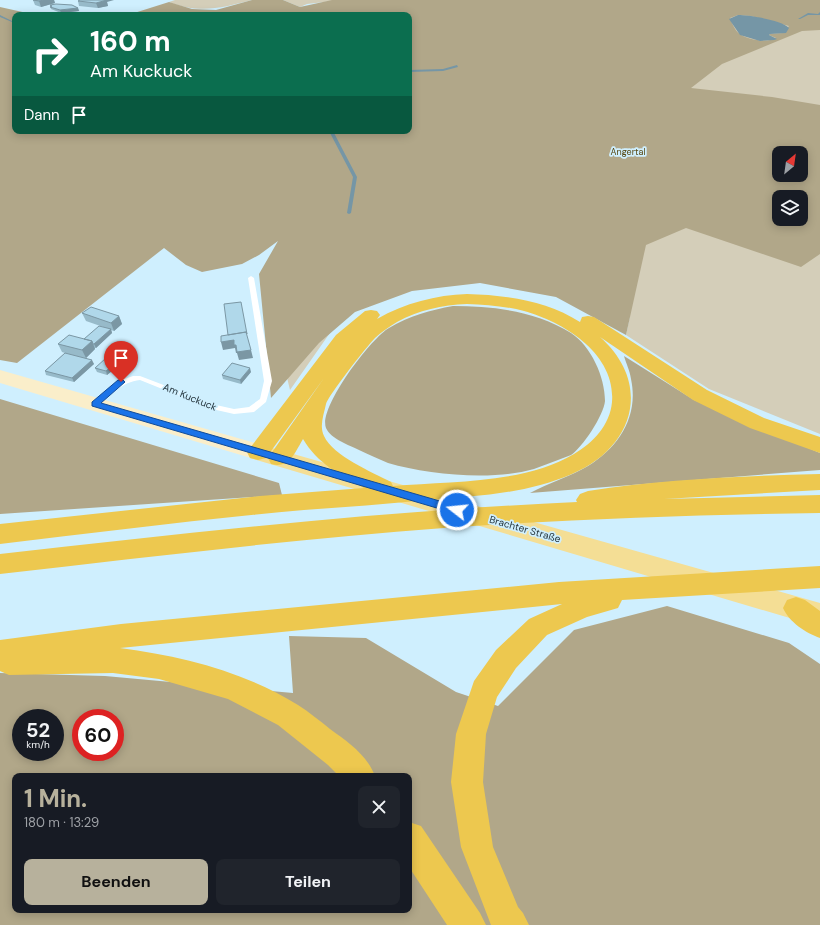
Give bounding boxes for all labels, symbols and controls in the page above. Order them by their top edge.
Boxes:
text: 160 m [90,23,171,60]
icon: right [24,28,76,80]
text: Am Kuckuck [90,59,192,83]
icon: arrive [68,104,90,126]
text: Dann [24,105,60,125]
park label: Angertal [611,146,645,158]
north arrow [772,146,808,182]
map controls [772,146,808,226]
button: layers [772,190,808,226]
pin [104,341,138,382]
icon: arrive [110,347,132,369]
street label: Am Kuckuck [161,380,219,414]
position arrow [436,489,478,531]
street label: Brachter Straße [488,513,562,545]
speed limit sign: 60 [72,709,124,761]
text: 52 [26,717,50,743]
text: km/h [26,738,50,751]
text: 1 Min. [24,783,87,814]
button: close [358,786,400,828]
text: 180 m · 13:29 [24,814,99,831]
button: Beenden [24,859,208,905]
button: Teilen [216,859,400,905]

